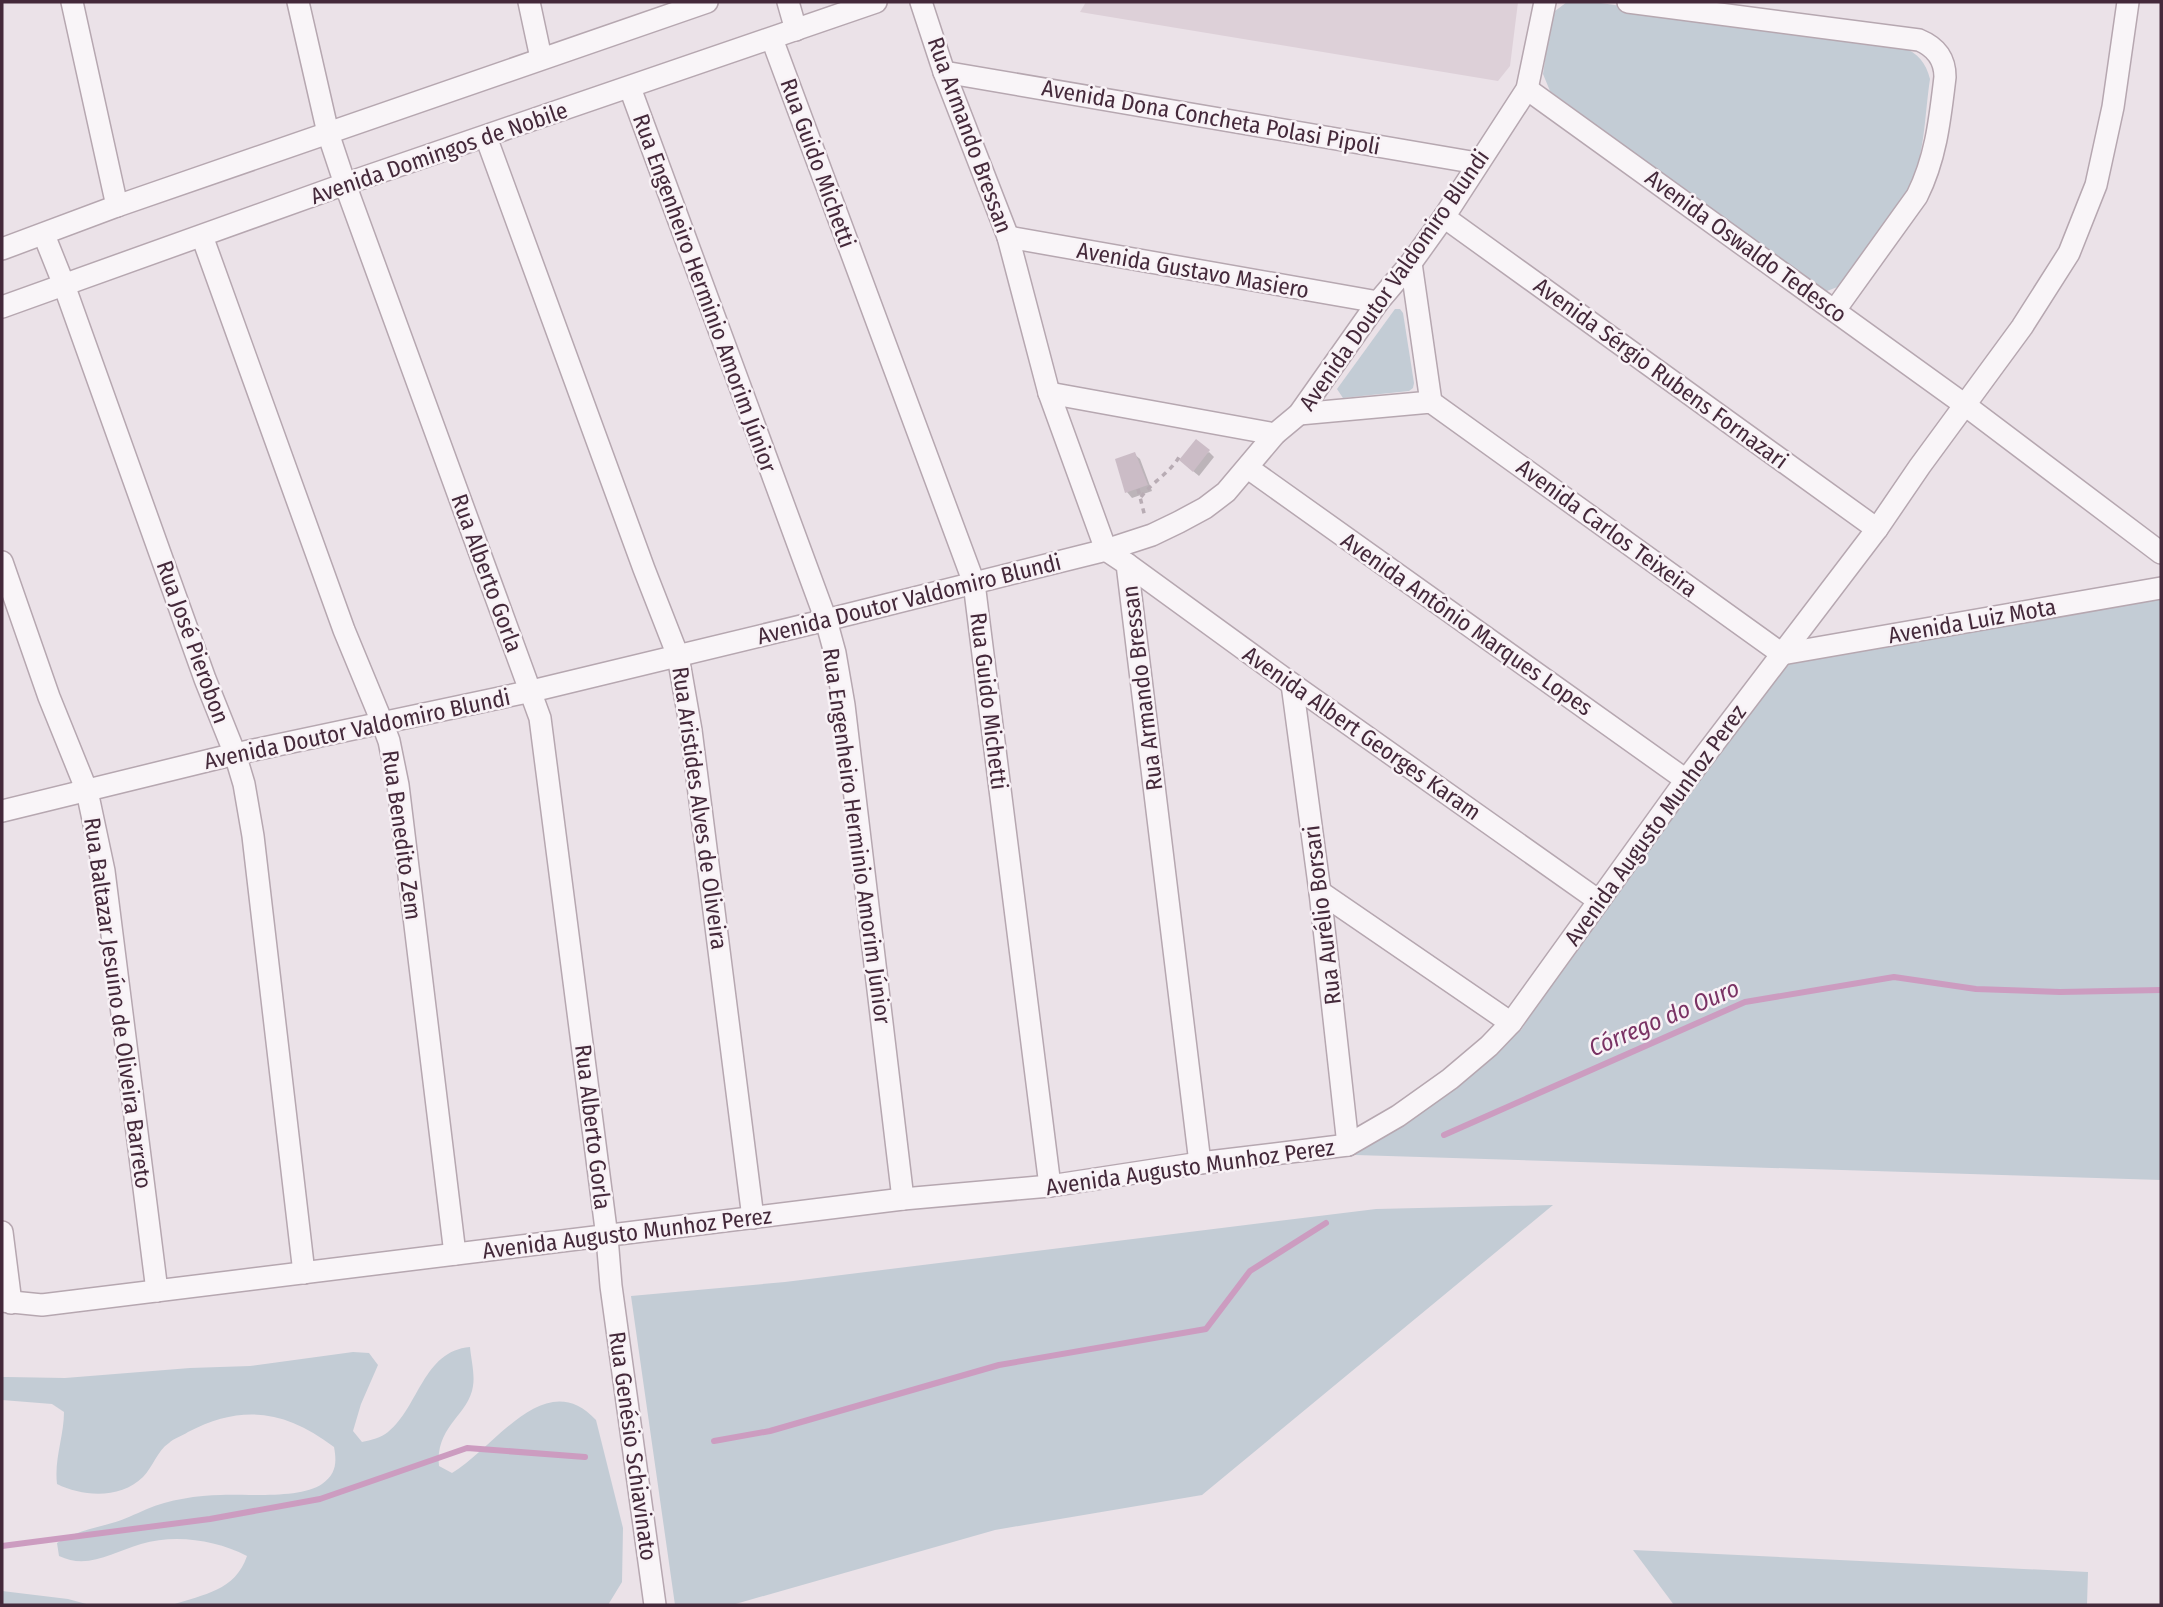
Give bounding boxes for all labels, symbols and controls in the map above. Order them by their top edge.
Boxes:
street label: Rua Armando Bressan [922,33,1018,237]
street label: Avenida Dona Concheta Polasi Pipoli [1040,73,1382,161]
street label: Rua Guido Michetti [774,74,862,252]
street label: Avenida Domingos de Nobile [307,96,571,210]
street label: Rua Engenheiro Herminio Amorim Júnior [627,110,783,476]
street label: Avenida Doutor Valdomiro Blundi [1293,144,1495,416]
street label: Avenida Oswaldo Tedesco [1640,164,1852,328]
street label: Avenida Gustavo Masiero [1075,236,1311,304]
street label: Avenida Sérgio Rubens Fornazari [1528,271,1794,475]
street label: Avenida Carlos Teixeira [1511,453,1703,603]
street label: Rua Alberto Gorla [445,490,529,656]
street label: Avenida Antônio Marques Lopes [1336,526,1598,722]
street label: Avenida Doutor Valdomiro Blundi [754,548,1064,650]
street label: Rua José Pierobon [151,557,235,727]
street label: Rua Armando Bressan [1116,584,1168,792]
street label: Avenida Luiz Mota [1886,592,2058,650]
street label: Rua Guido Michetti [964,611,1014,791]
street label: Avenida Albert Georges Karam [1238,640,1486,826]
street label: Rua Engenheiro Herminio Amorim Júnior [817,646,897,1026]
street label: Rua Aristides Alves de Oliveira [666,665,734,951]
street label: Avenida Doutor Valdomiro Blundi [201,683,513,775]
street label: Avenida Augusto Munhoz Perez [1558,699,1752,951]
street label: Rua Benedito Zem [376,748,428,922]
street label: Rua Baltazar Jesuíno de Oliveira Barreto [78,816,158,1190]
street label: Rua Aurélio Borsari [1297,824,1347,1006]
water label: Córrego do Ouro [1585,974,1743,1062]
street label: Rua Alberto Gorla [569,1043,617,1211]
street label: Avenida Augusto Munhoz Perez [1044,1133,1336,1201]
street label: Avenida Augusto Munhoz Perez [481,1201,773,1265]
street label: Rua Genésio Schiavinato [603,1330,663,1562]

